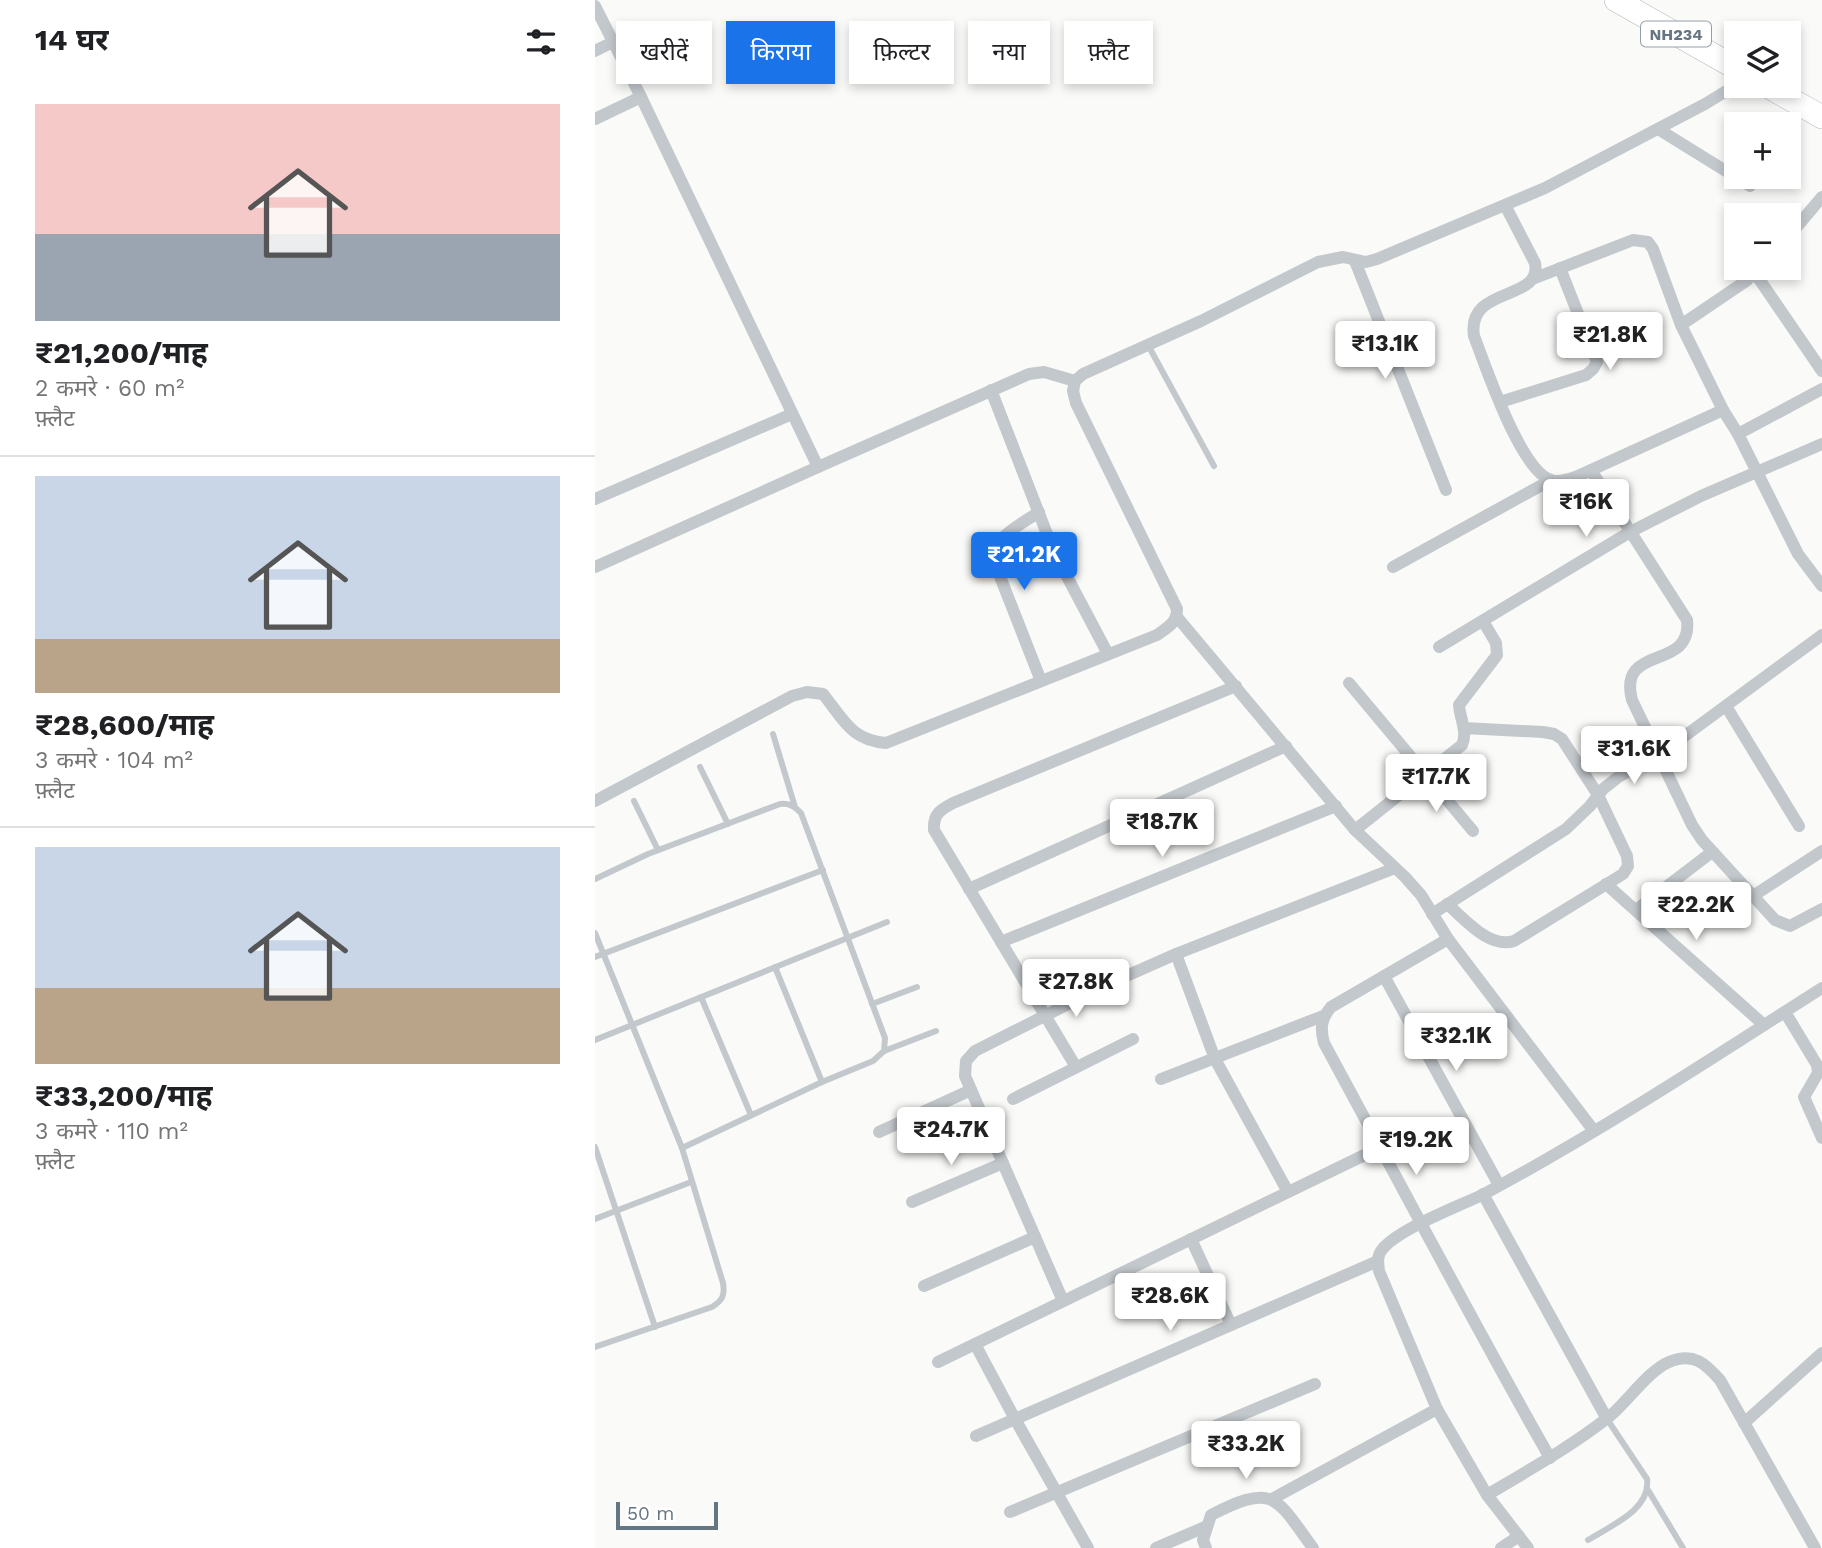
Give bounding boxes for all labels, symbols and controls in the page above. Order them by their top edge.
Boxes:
chip: खरीदें [616,21,712,84]
chip: किराया [726,21,835,84]
chip: फ़िल्टर [849,21,954,84]
chip: नया [968,21,1050,84]
chip: फ़्लैट [1064,21,1153,84]
map controls [1724,21,1801,280]
button: layers [1724,21,1801,98]
text: 14 घर [35,22,109,57]
road number: NH234 [1641,22,1711,46]
icon: filters [522,23,560,61]
button: + [1724,112,1801,189]
icon: home [235,150,361,276]
button: − [1724,203,1801,280]
pin: ₹21.8K [1553,312,1667,372]
text: ₹21.8K [1573,321,1647,348]
pin: ₹13.1K [1328,322,1442,381]
text: ₹13.1K [1351,330,1419,357]
text: ₹21,200/माह [35,335,208,370]
text: 2 कमरे · 60 m² [35,375,184,402]
text: फ़्लैट [35,405,75,432]
pin: ₹16K [1545,480,1627,539]
text: ₹16K [1559,488,1613,515]
icon: home [235,522,361,648]
pin: ₹21.2K [967,532,1081,592]
text: ₹21.2K [987,541,1061,568]
text: ₹28,600/माह [35,707,214,742]
pin: ₹31.6K [1577,726,1691,786]
text: ₹31.6K [1597,735,1671,762]
text: 3 कमरे · 104 m² [35,747,193,774]
pin: ₹17.7K [1379,754,1493,814]
text: ₹17.7K [1402,763,1470,790]
text: फ़्लैट [35,777,75,804]
pin: ₹18.7K [1105,800,1219,859]
text: ₹18.7K [1126,808,1198,835]
pin: ₹22.2K [1639,883,1753,942]
text: ₹22.2K [1657,891,1735,918]
icon: home [235,893,361,1019]
pin: ₹27.8K [1019,960,1133,1019]
text: ₹27.8K [1038,968,1114,995]
pin: ₹32.1K [1399,1014,1513,1073]
text: ₹32.1K [1420,1022,1492,1049]
text: ₹33,200/माह [35,1078,213,1113]
pin: ₹24.7K [894,1108,1008,1167]
text: ₹24.7K [913,1116,989,1143]
text: 3 कमरे · 110 m² [35,1118,188,1145]
pin: ₹19.2K [1359,1118,1473,1177]
text: ₹19.2K [1379,1126,1453,1153]
text: फ़्लैट [35,1148,75,1175]
pin: ₹28.6K [1113,1274,1227,1333]
text: ₹28.6K [1131,1282,1209,1309]
pin: ₹33.2K [1189,1422,1303,1481]
text: ₹33.2K [1207,1430,1285,1457]
scale bar [616,1499,717,1531]
text: 50 m [627,1502,674,1525]

